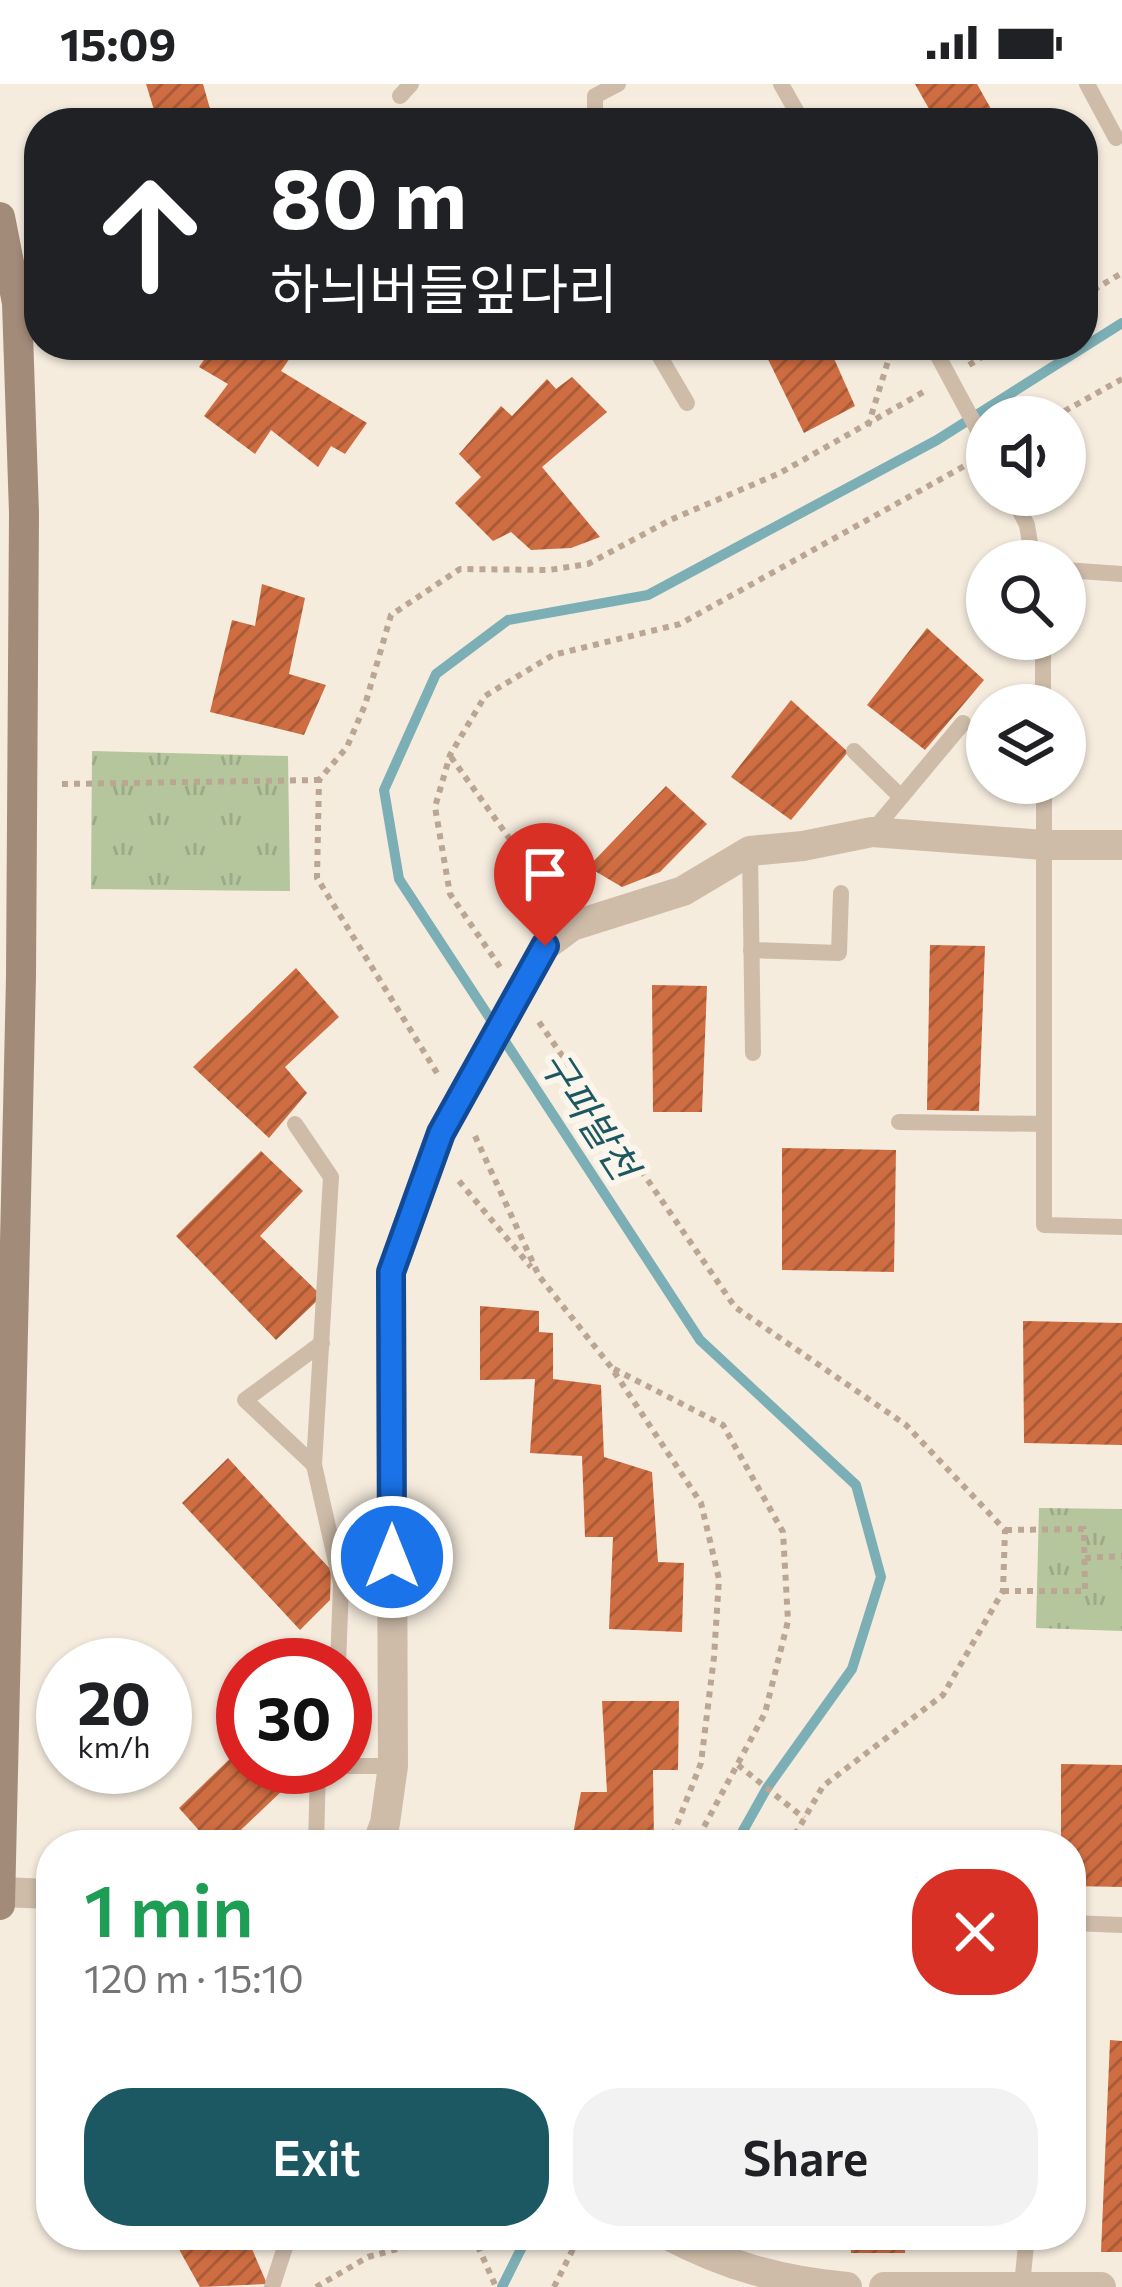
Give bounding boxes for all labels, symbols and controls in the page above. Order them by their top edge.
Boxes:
text: 15:09 [60,15,176,70]
text: 80 m [270,144,467,246]
icon: ahead [72,156,228,312]
text: 하늬버들잎다리 [270,254,618,320]
map controls [966,396,1086,804]
button: sound [966,396,1086,516]
button: search [966,540,1086,660]
button: layers [966,684,1086,804]
pin [494,823,596,946]
icon: arrive [512,841,578,907]
water label: 구파발천 [531,1041,652,1191]
position arrow [329,1494,455,1620]
speed limit sign: 30 [216,1638,372,1794]
text: 20 [77,1664,151,1737]
text: km/h [78,1727,150,1764]
text: 1 min [84,1864,254,1952]
button: close [912,1869,1038,1995]
text: 120 m · 15:10 [84,1953,304,2001]
button: Exit [84,2088,549,2226]
button: Share [573,2088,1038,2226]

